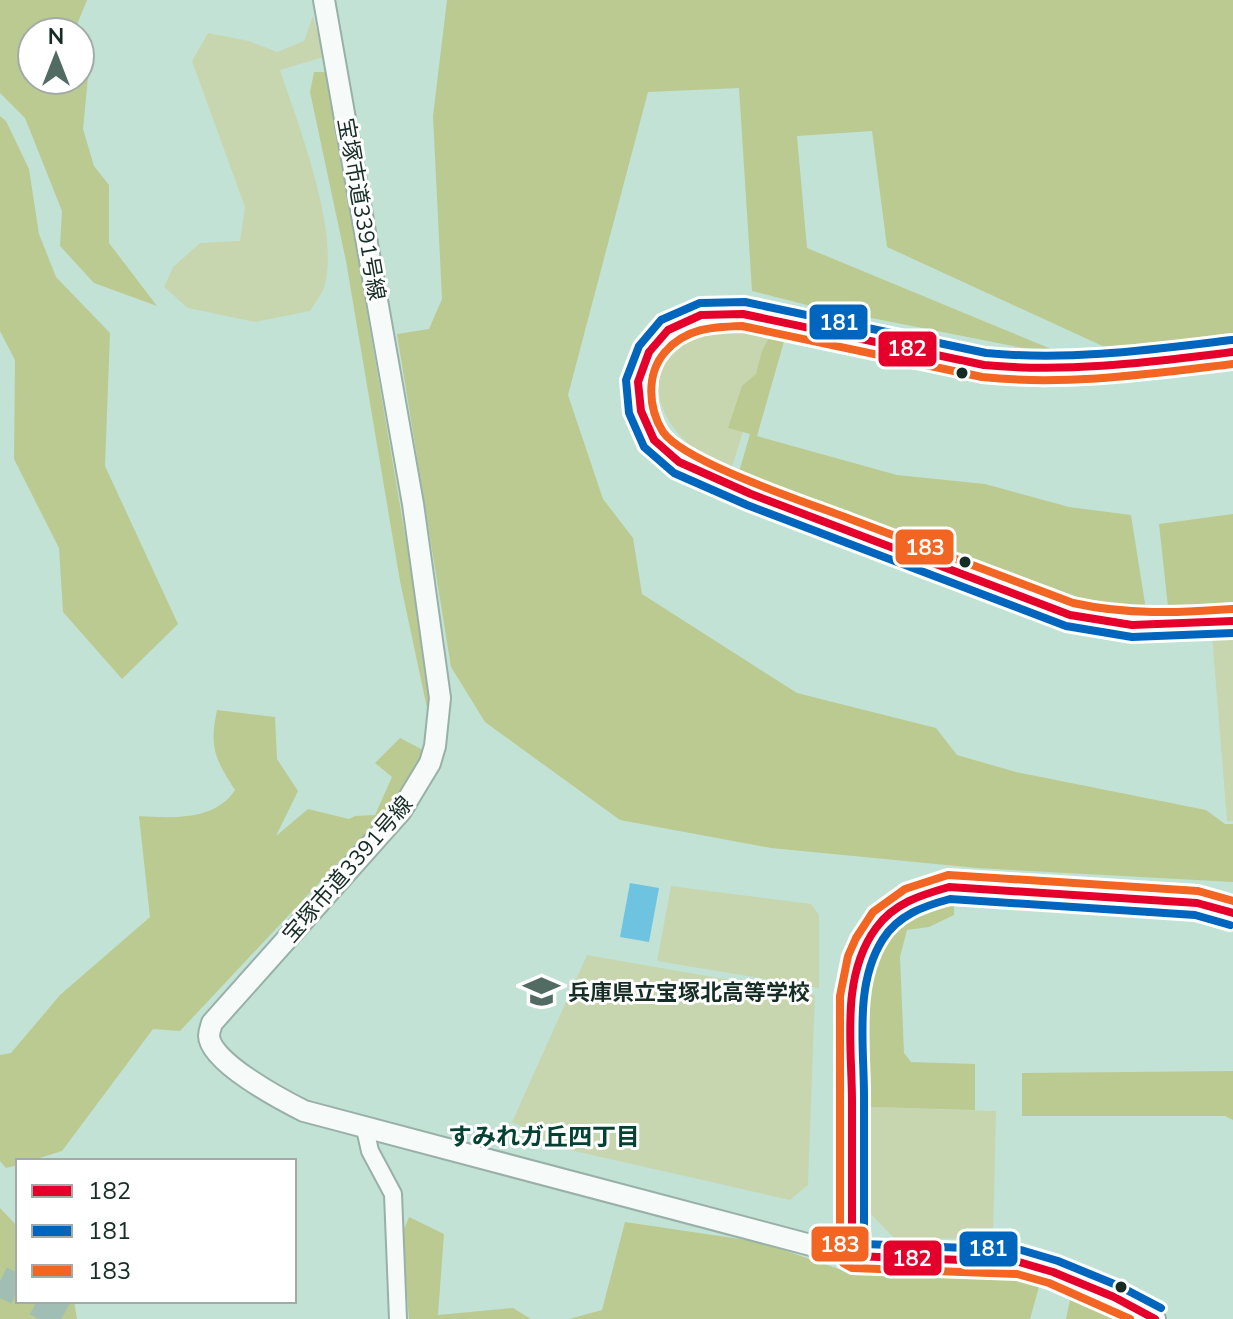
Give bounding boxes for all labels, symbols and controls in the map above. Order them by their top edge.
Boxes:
north arrow [16,16,96,96]
text: N [48,22,64,52]
street label: 宝塚市道3391号線 [330,116,392,303]
line badge: 181 [808,303,869,341]
text: 181 [819,308,859,338]
line badge: 182 [877,330,938,368]
text: 182 [887,334,927,364]
unlabelled marker [954,365,970,381]
line badge: 183 [894,528,955,566]
text: 183 [905,533,945,563]
unlabelled marker [957,554,973,570]
street label: 宝塚市道3391号線 [276,790,420,949]
school or university icon: 兵庫県立宝塚北高等学校 [523,973,561,1011]
place label: 兵庫県立宝塚北高等学校 [568,978,810,1008]
district label: すみれガ丘四丁目 [448,1121,640,1153]
legend [16,1159,296,1303]
text: 182 [88,1175,131,1207]
text: 181 [88,1215,131,1247]
line badge: 183 [810,1225,870,1263]
text: 183 [820,1230,860,1260]
line badge: 181 [958,1230,1019,1268]
text: 181 [968,1234,1008,1264]
line badge: 182 [882,1239,943,1277]
text: 182 [892,1244,932,1274]
text: 183 [88,1255,131,1287]
unlabelled marker [1113,1279,1129,1295]

